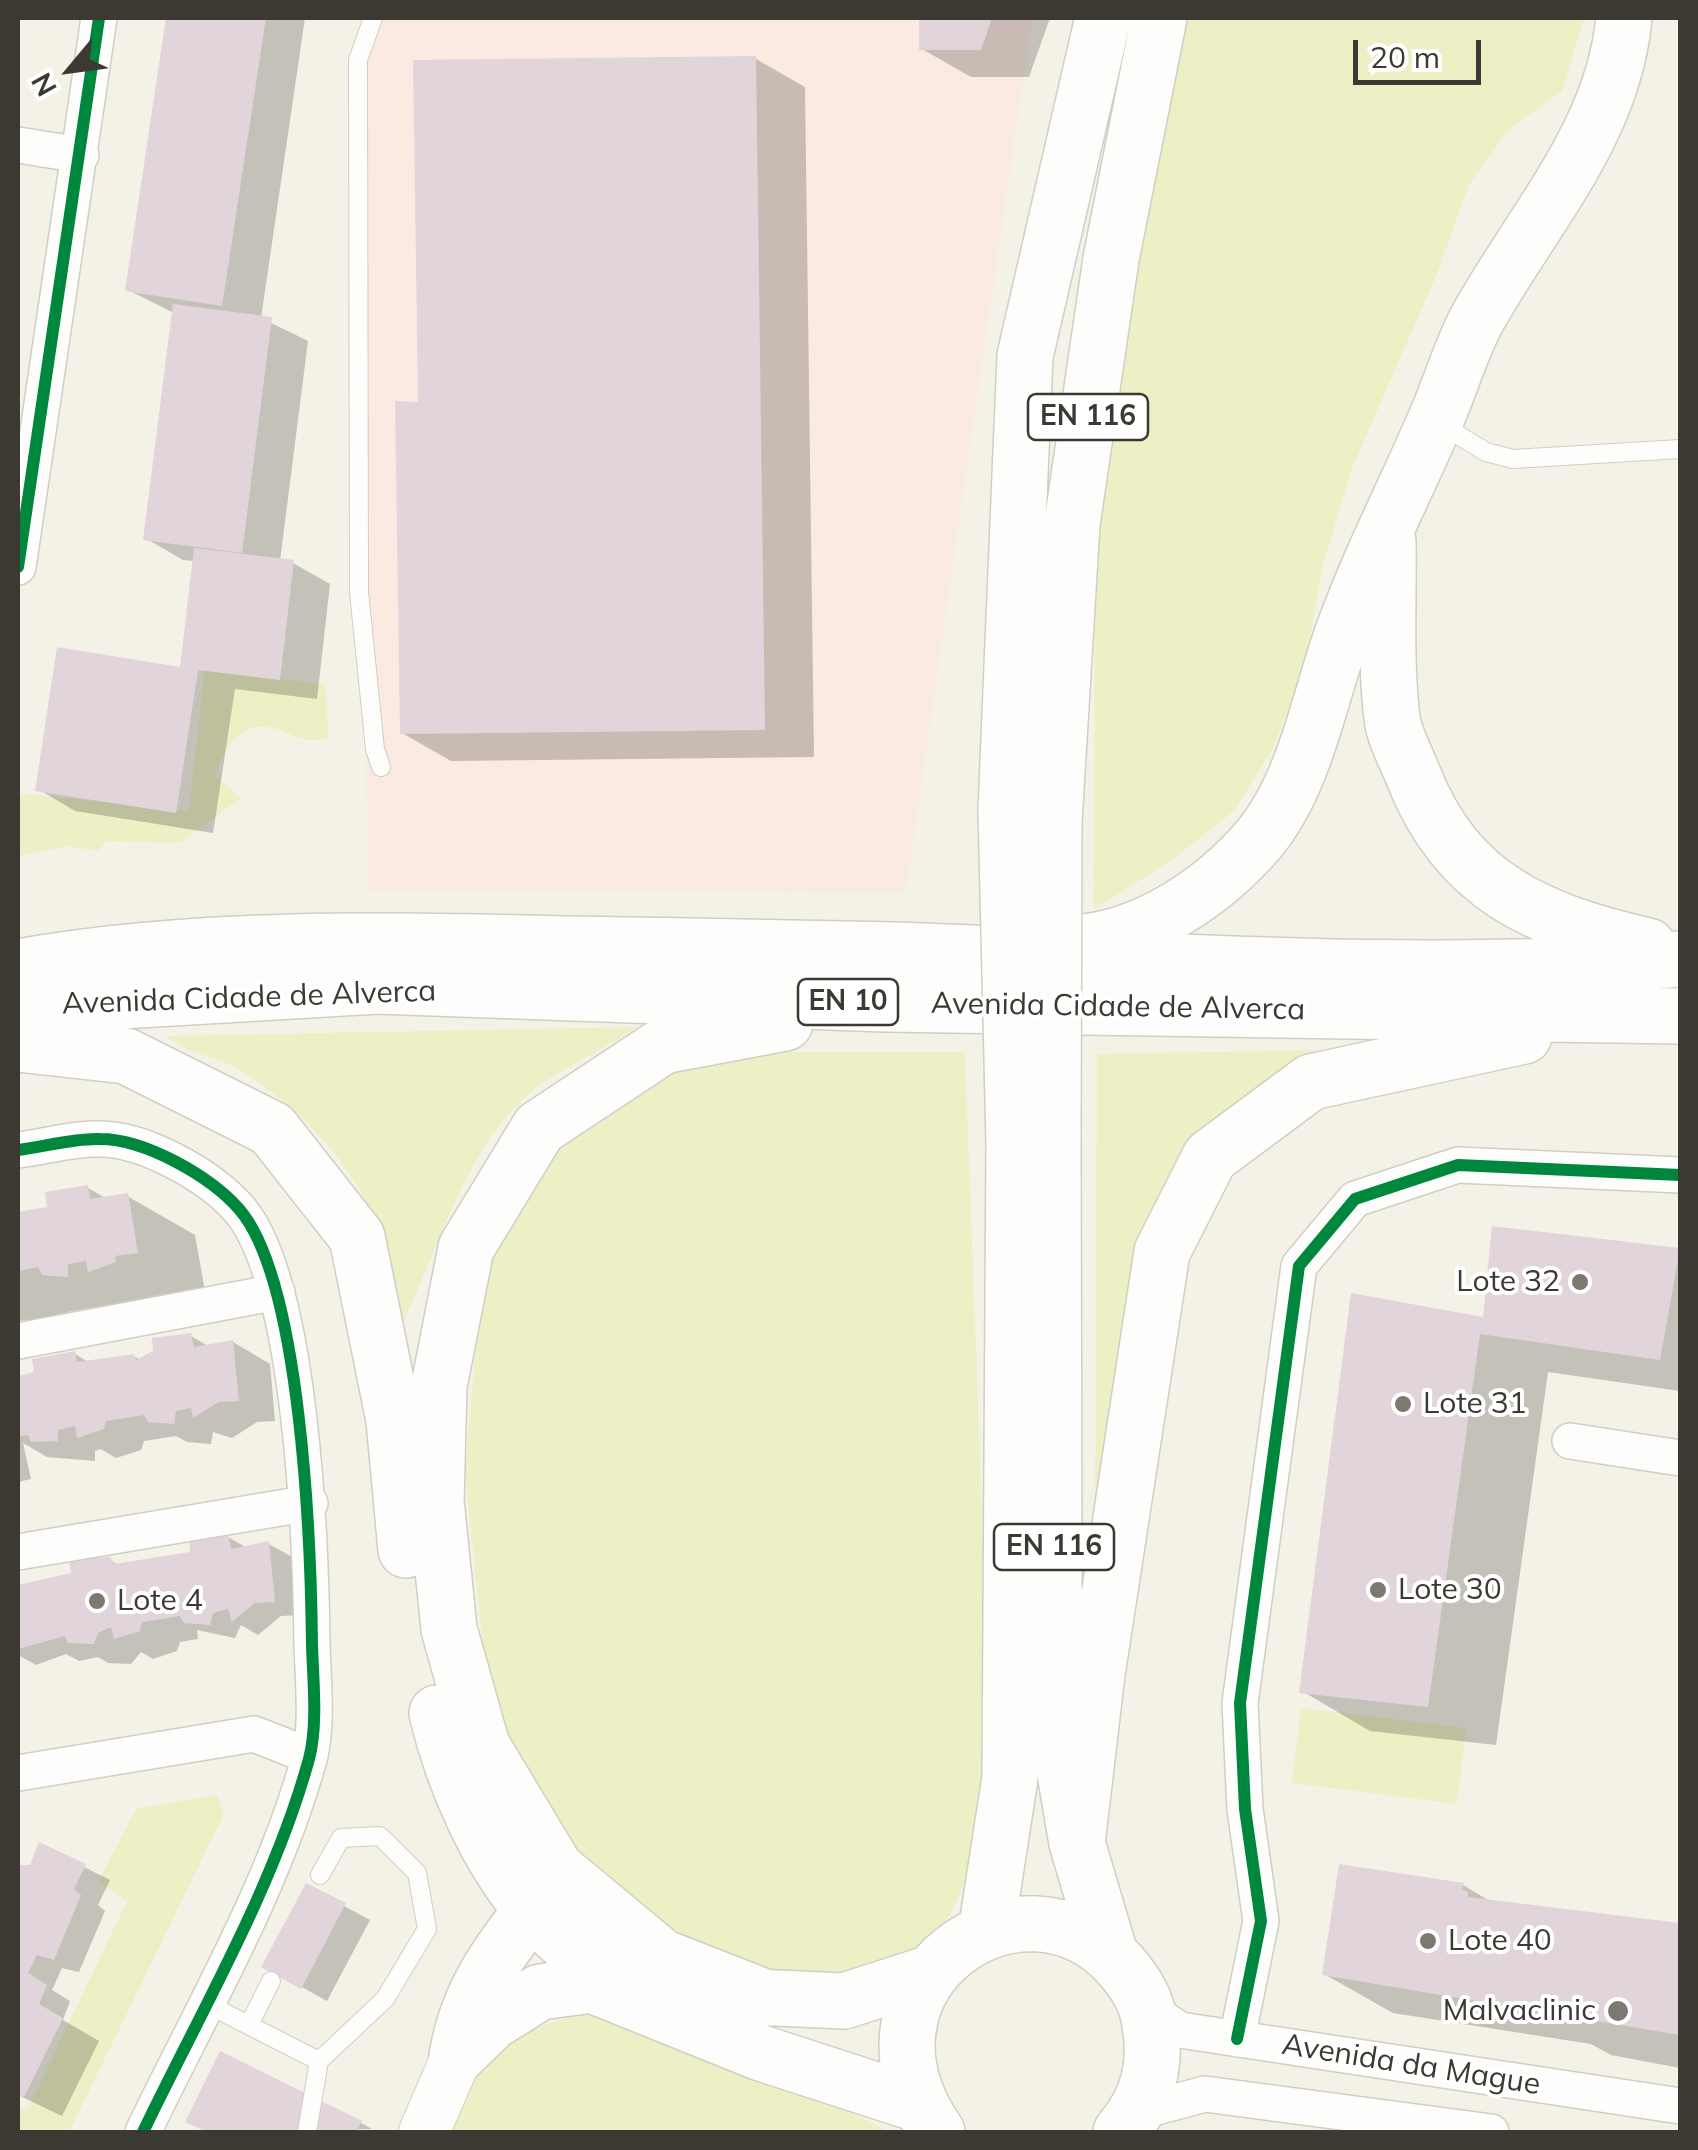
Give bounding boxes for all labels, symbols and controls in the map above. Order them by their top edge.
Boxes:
north arrow [20,20,120,120]
scale bar [1358,20,1486,82]
text: 20 m [1370,38,1440,76]
text: N [23,67,64,103]
road number: EN 116 [1028,394,1148,440]
street label: Avenida Cidade de Alverca [61,973,437,1023]
road number: EN 10 [798,979,898,1025]
street label: Avenida Cidade de Alverca [930,986,1306,1028]
place label: Lote 32 [1456,1264,1560,1300]
marker: Lote 32 [1569,1271,1591,1293]
place label: Lote 31 [1423,1386,1527,1422]
marker: Lote 31 [1392,1393,1414,1415]
road number: EN 116 [994,1524,1114,1570]
place label: Lote 30 [1398,1572,1502,1608]
marker: Lote 30 [1367,1579,1389,1601]
place label: Lote 4 [117,1583,203,1619]
marker: Lote 4 [86,1590,108,1612]
place label: Lote 40 [1448,1923,1552,1959]
marker: Lote 40 [1417,1930,1439,1952]
place label: Malvaclinic [1443,1993,1596,2029]
marker: Malvaclinic [1605,1998,1631,2024]
street label: Avenida da Mague [1279,2027,1543,2103]

